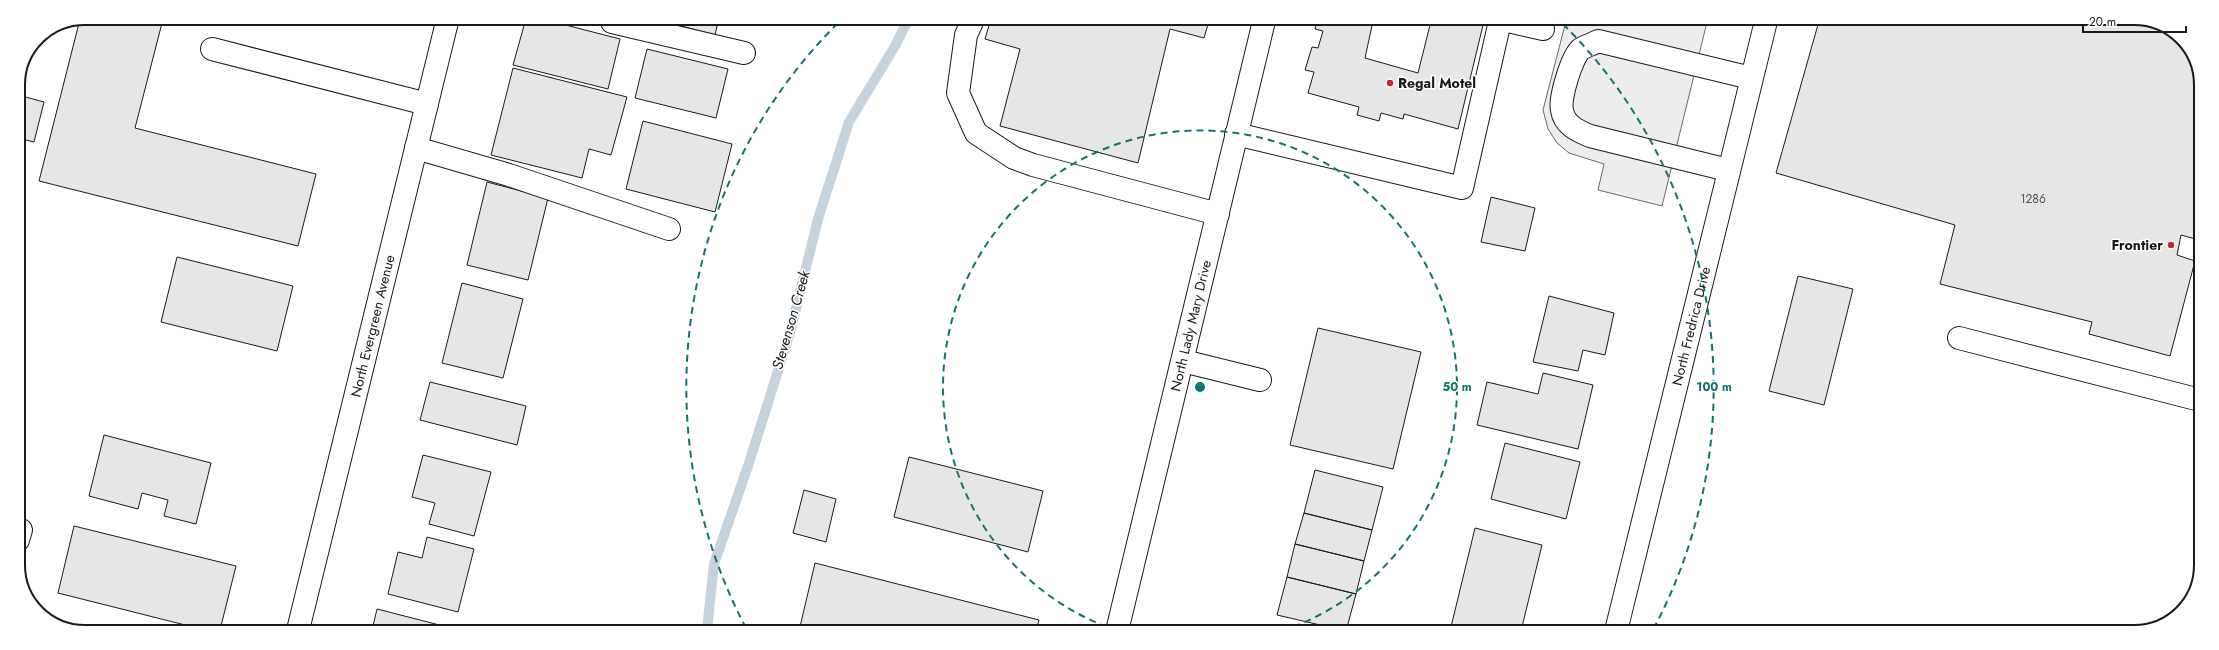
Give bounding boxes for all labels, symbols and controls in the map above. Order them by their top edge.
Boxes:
scale bar [2083,8,2186,34]
text: 20 m [2089,13,2116,31]
place label: Regal Motel [1398,73,1476,93]
marker: Regal Motel [1385,78,1395,88]
house number: 1286 [2020,190,2046,208]
place label: Frontier [2112,235,2163,255]
marker: Frontier [2166,240,2176,250]
street label: North Evergreen Avenue [345,253,400,399]
street label: North Lady Mary Drive [1165,258,1216,393]
street label: North Fredrica Drive [1667,264,1715,388]
water label: Stevenson Creek [766,267,816,372]
text: 50 m [1442,378,1472,396]
text: 100 m [1696,378,1732,396]
centre of rings [1193,380,1207,394]

